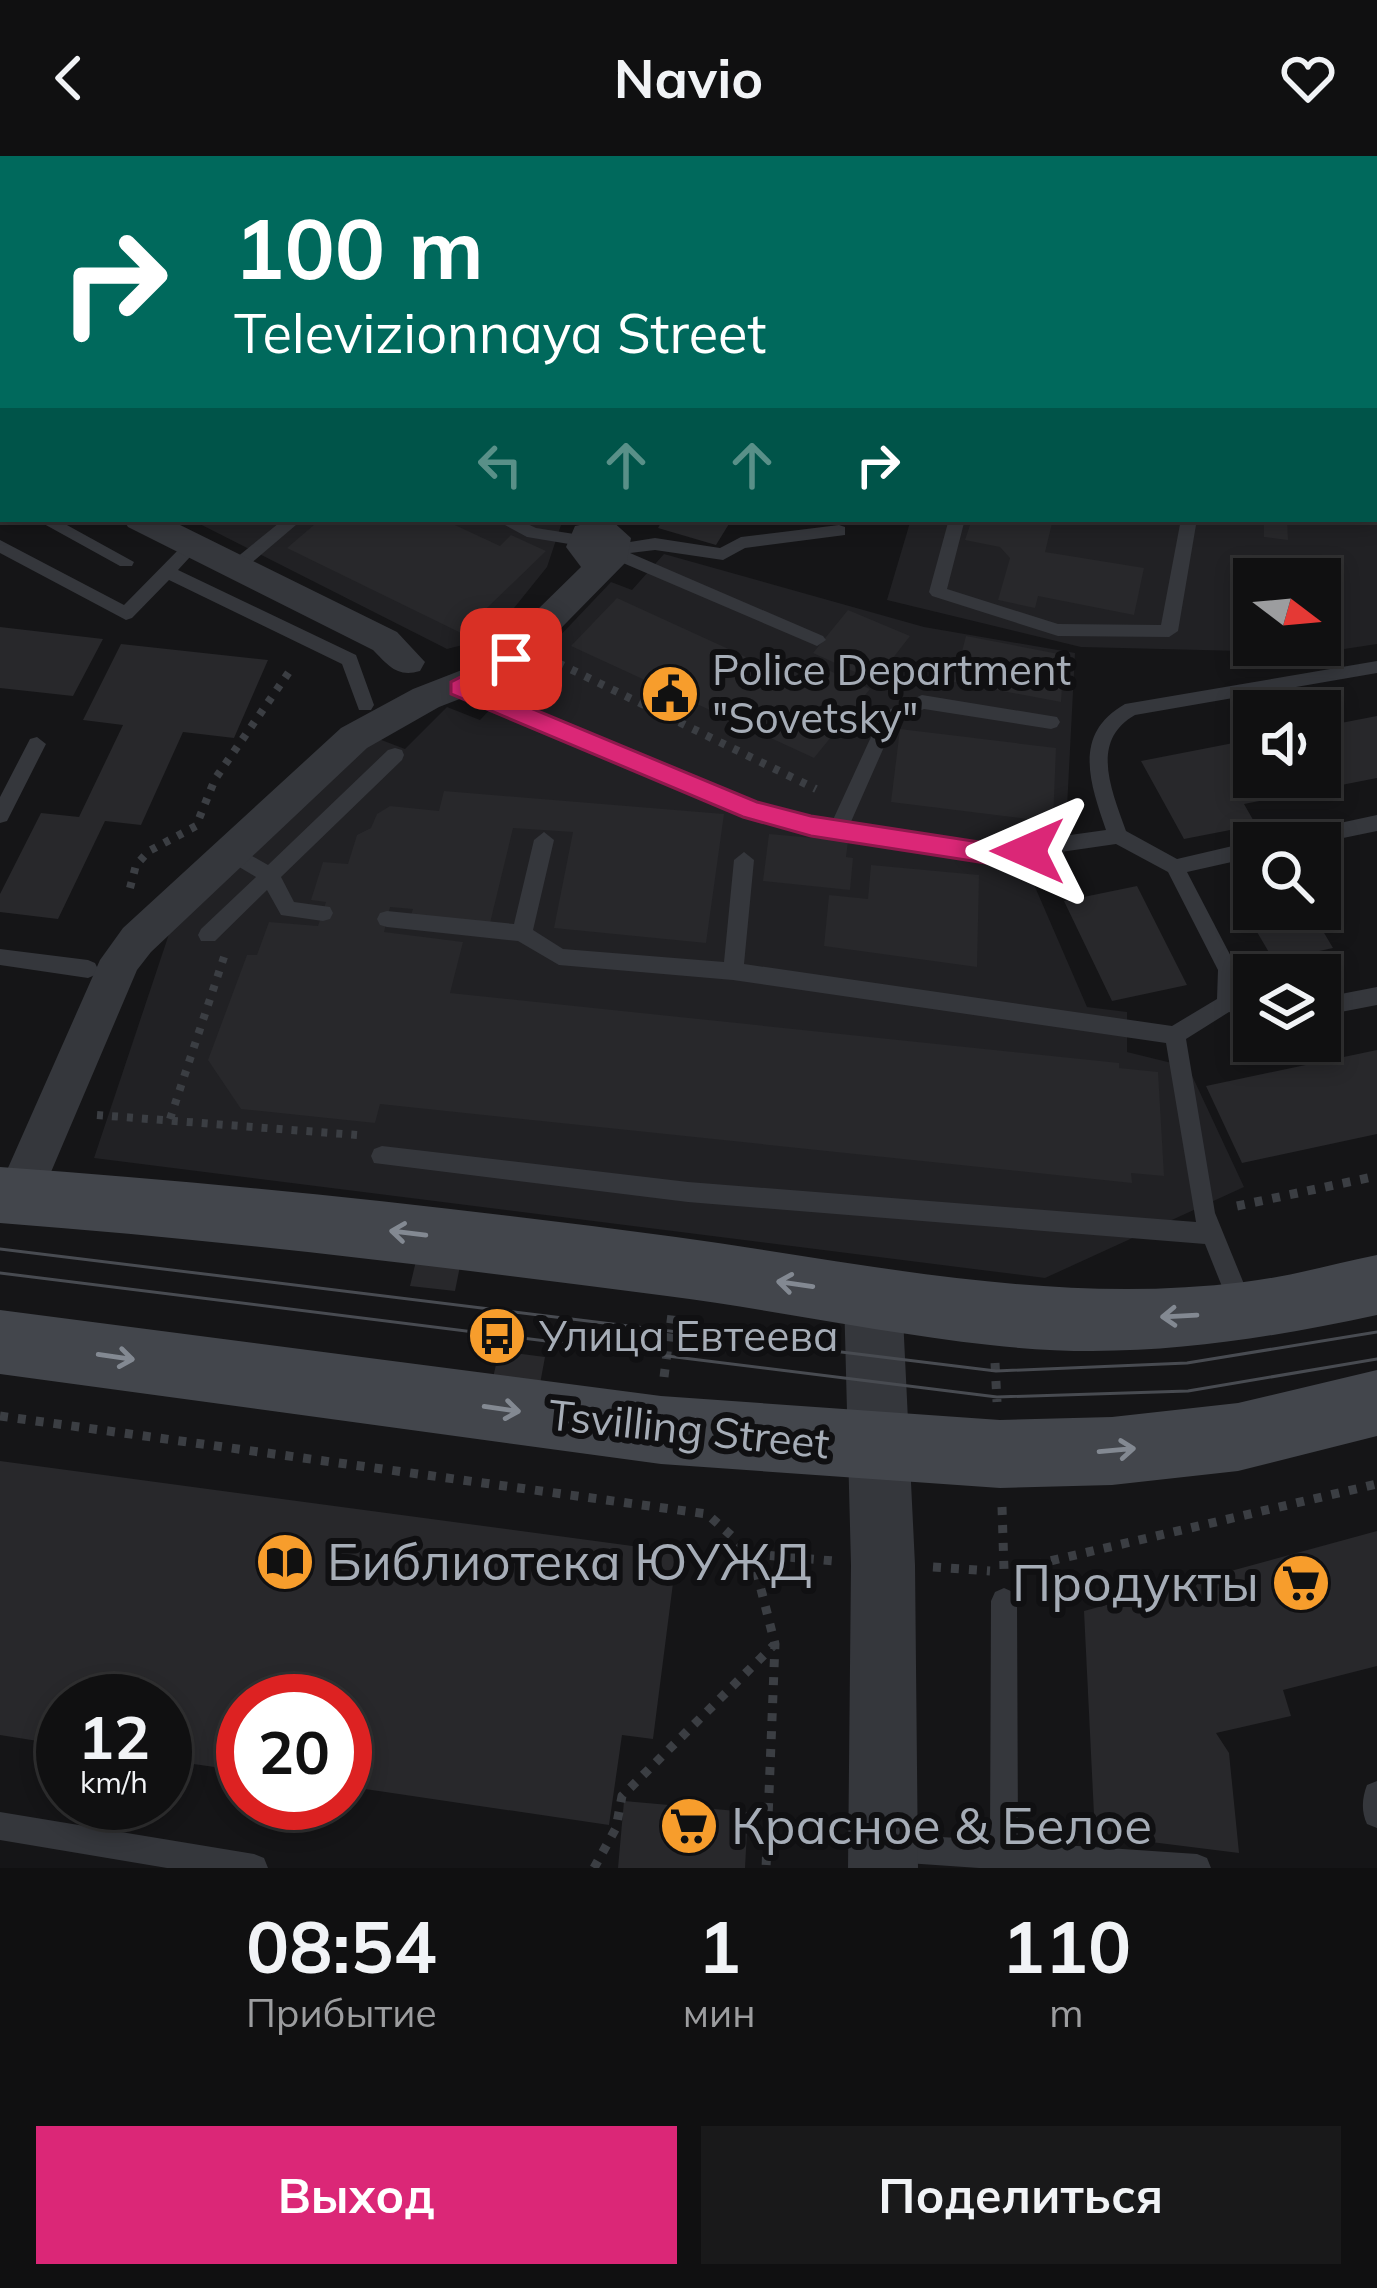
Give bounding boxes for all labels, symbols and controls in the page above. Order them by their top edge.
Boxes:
text: Navio [614,44,763,112]
icon: back [36,45,102,111]
icon: heart [1275,45,1341,111]
text: 100 m [234,195,484,300]
icon: right [36,204,192,360]
text: Televizionnaya Street [234,299,766,367]
icon: left [467,432,533,498]
icon: ahead [593,432,659,498]
icon: ahead [719,432,785,498]
icon: right [845,432,911,498]
north arrow [1233,558,1341,666]
map controls [1233,558,1341,1062]
pin [460,608,562,710]
icon: arrive [478,626,544,692]
place label: Police Department "Sovetsky" [712,643,1071,744]
public building icon: Police Department "Sovetsky" [639,663,701,725]
button: sound [1233,690,1341,798]
position arrow [965,788,1091,914]
button: search [1233,822,1341,930]
button: layers [1233,954,1341,1062]
one-way arrow [389,1222,428,1244]
one-way arrow [776,1272,815,1295]
bus stop icon: Улица Евтеева [466,1305,528,1367]
one-way arrow [1160,1305,1199,1328]
place label: Улица Евтеева [538,1309,839,1362]
one-way arrow [96,1346,135,1369]
street label: Tsvilling Street [546,1387,832,1470]
one-way arrow [482,1398,521,1421]
one-way arrow [1096,1438,1135,1461]
place label: Библиотека ЮУЖД [327,1529,812,1593]
library icon: Библиотека ЮУЖД [254,1531,316,1593]
place label: Продукты [1012,1550,1259,1614]
supermarket icon: Продукты [1270,1552,1332,1614]
speed limit sign: 20 [216,1674,372,1830]
text: 12 [78,1699,150,1774]
text: km/h [80,1763,148,1801]
place label: Красное & Белое [731,1793,1152,1857]
supermarket icon: Красное & Белое [658,1795,720,1857]
text: 08:54 [246,1901,437,1991]
text: 1 [698,1901,741,1991]
text: 110 [1002,1901,1131,1991]
text: Прибытие [246,1988,437,2037]
text: мин [683,1988,756,2037]
text: m [1049,1988,1083,2037]
button: Выход [36,2126,677,2264]
button: Поделиться [701,2126,1341,2264]

